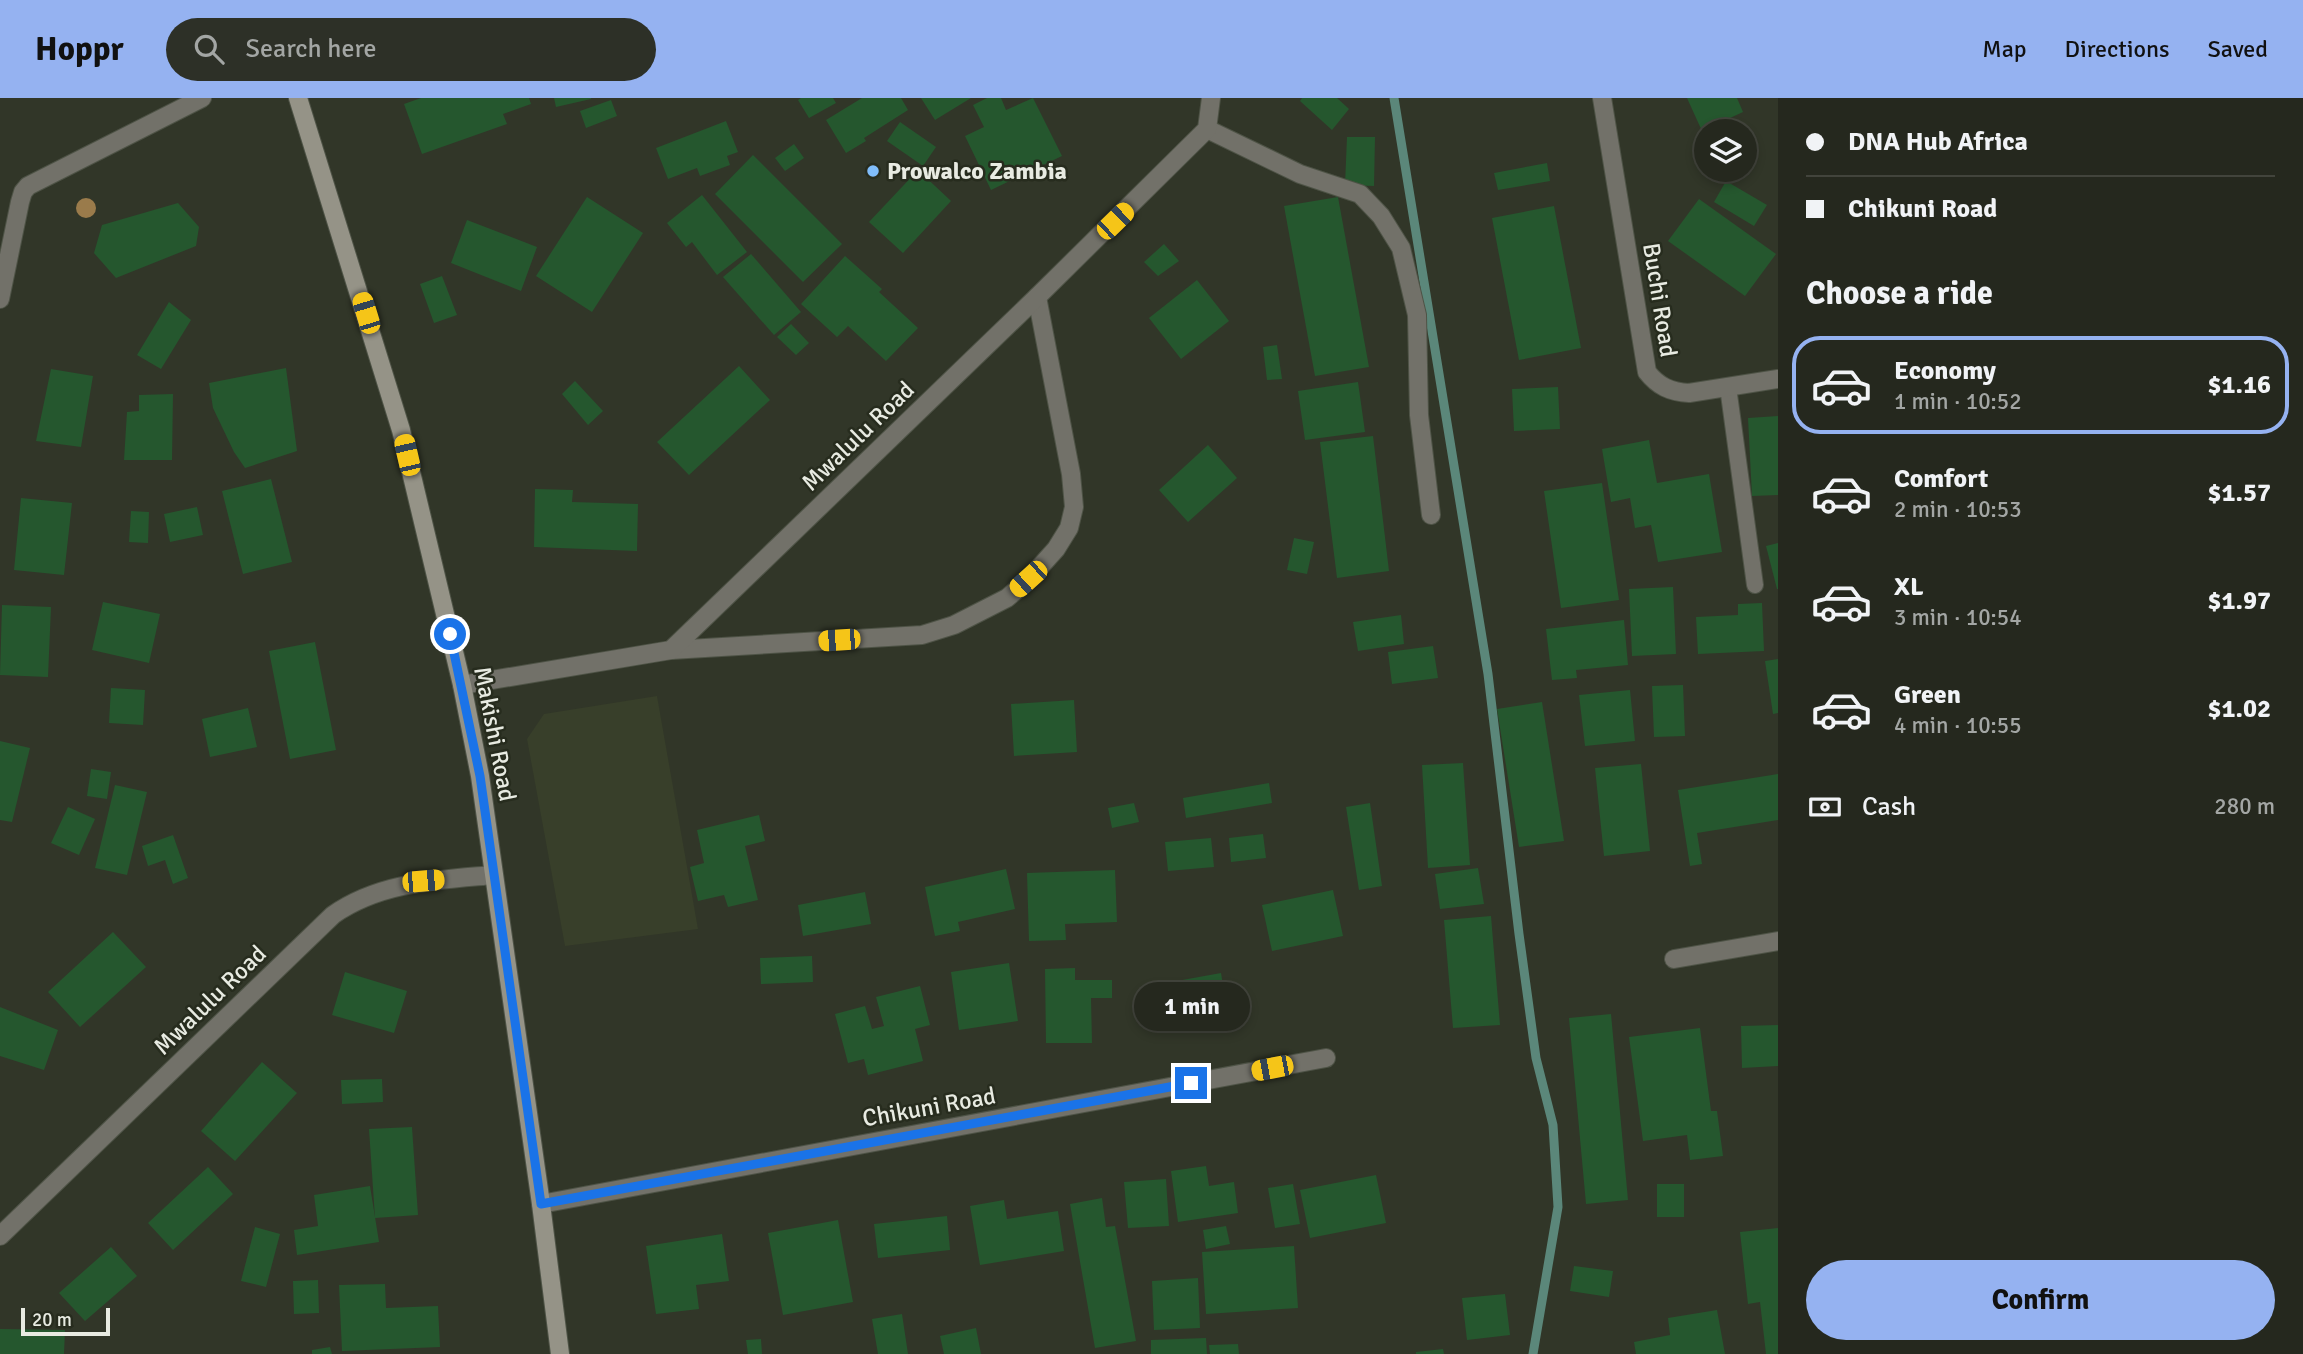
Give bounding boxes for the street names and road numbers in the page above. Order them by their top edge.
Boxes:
street label: Buchi Road [1636,241,1684,359]
street label: Mwalulu Road [795,375,921,497]
street label: Makishi Road [467,664,523,804]
street label: Mwalulu Road [147,939,273,1061]
street label: Chikuni Road [860,1081,998,1133]

